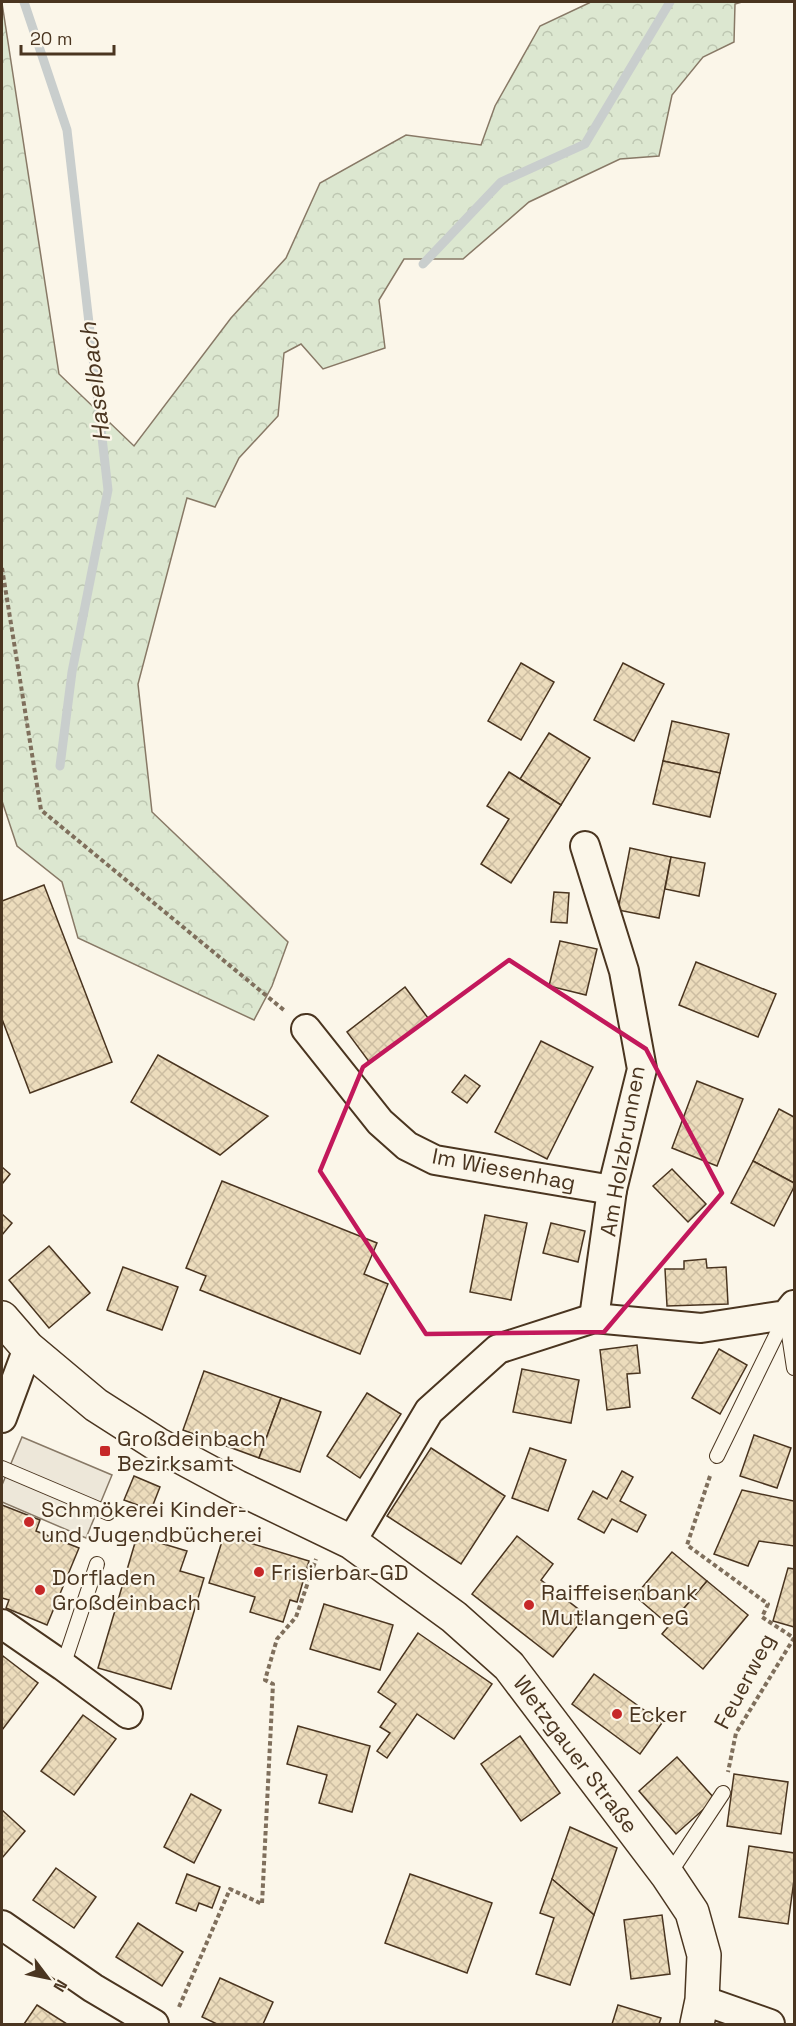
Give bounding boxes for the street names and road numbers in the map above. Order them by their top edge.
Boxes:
street label: Am Holzbrunnen [593,1064,651,1238]
street label: Im Wiesenhag [430,1141,578,1197]
street label: Feuerweg [707,1628,781,1734]
street label: Wetzgauer Straße [507,1669,645,1839]

